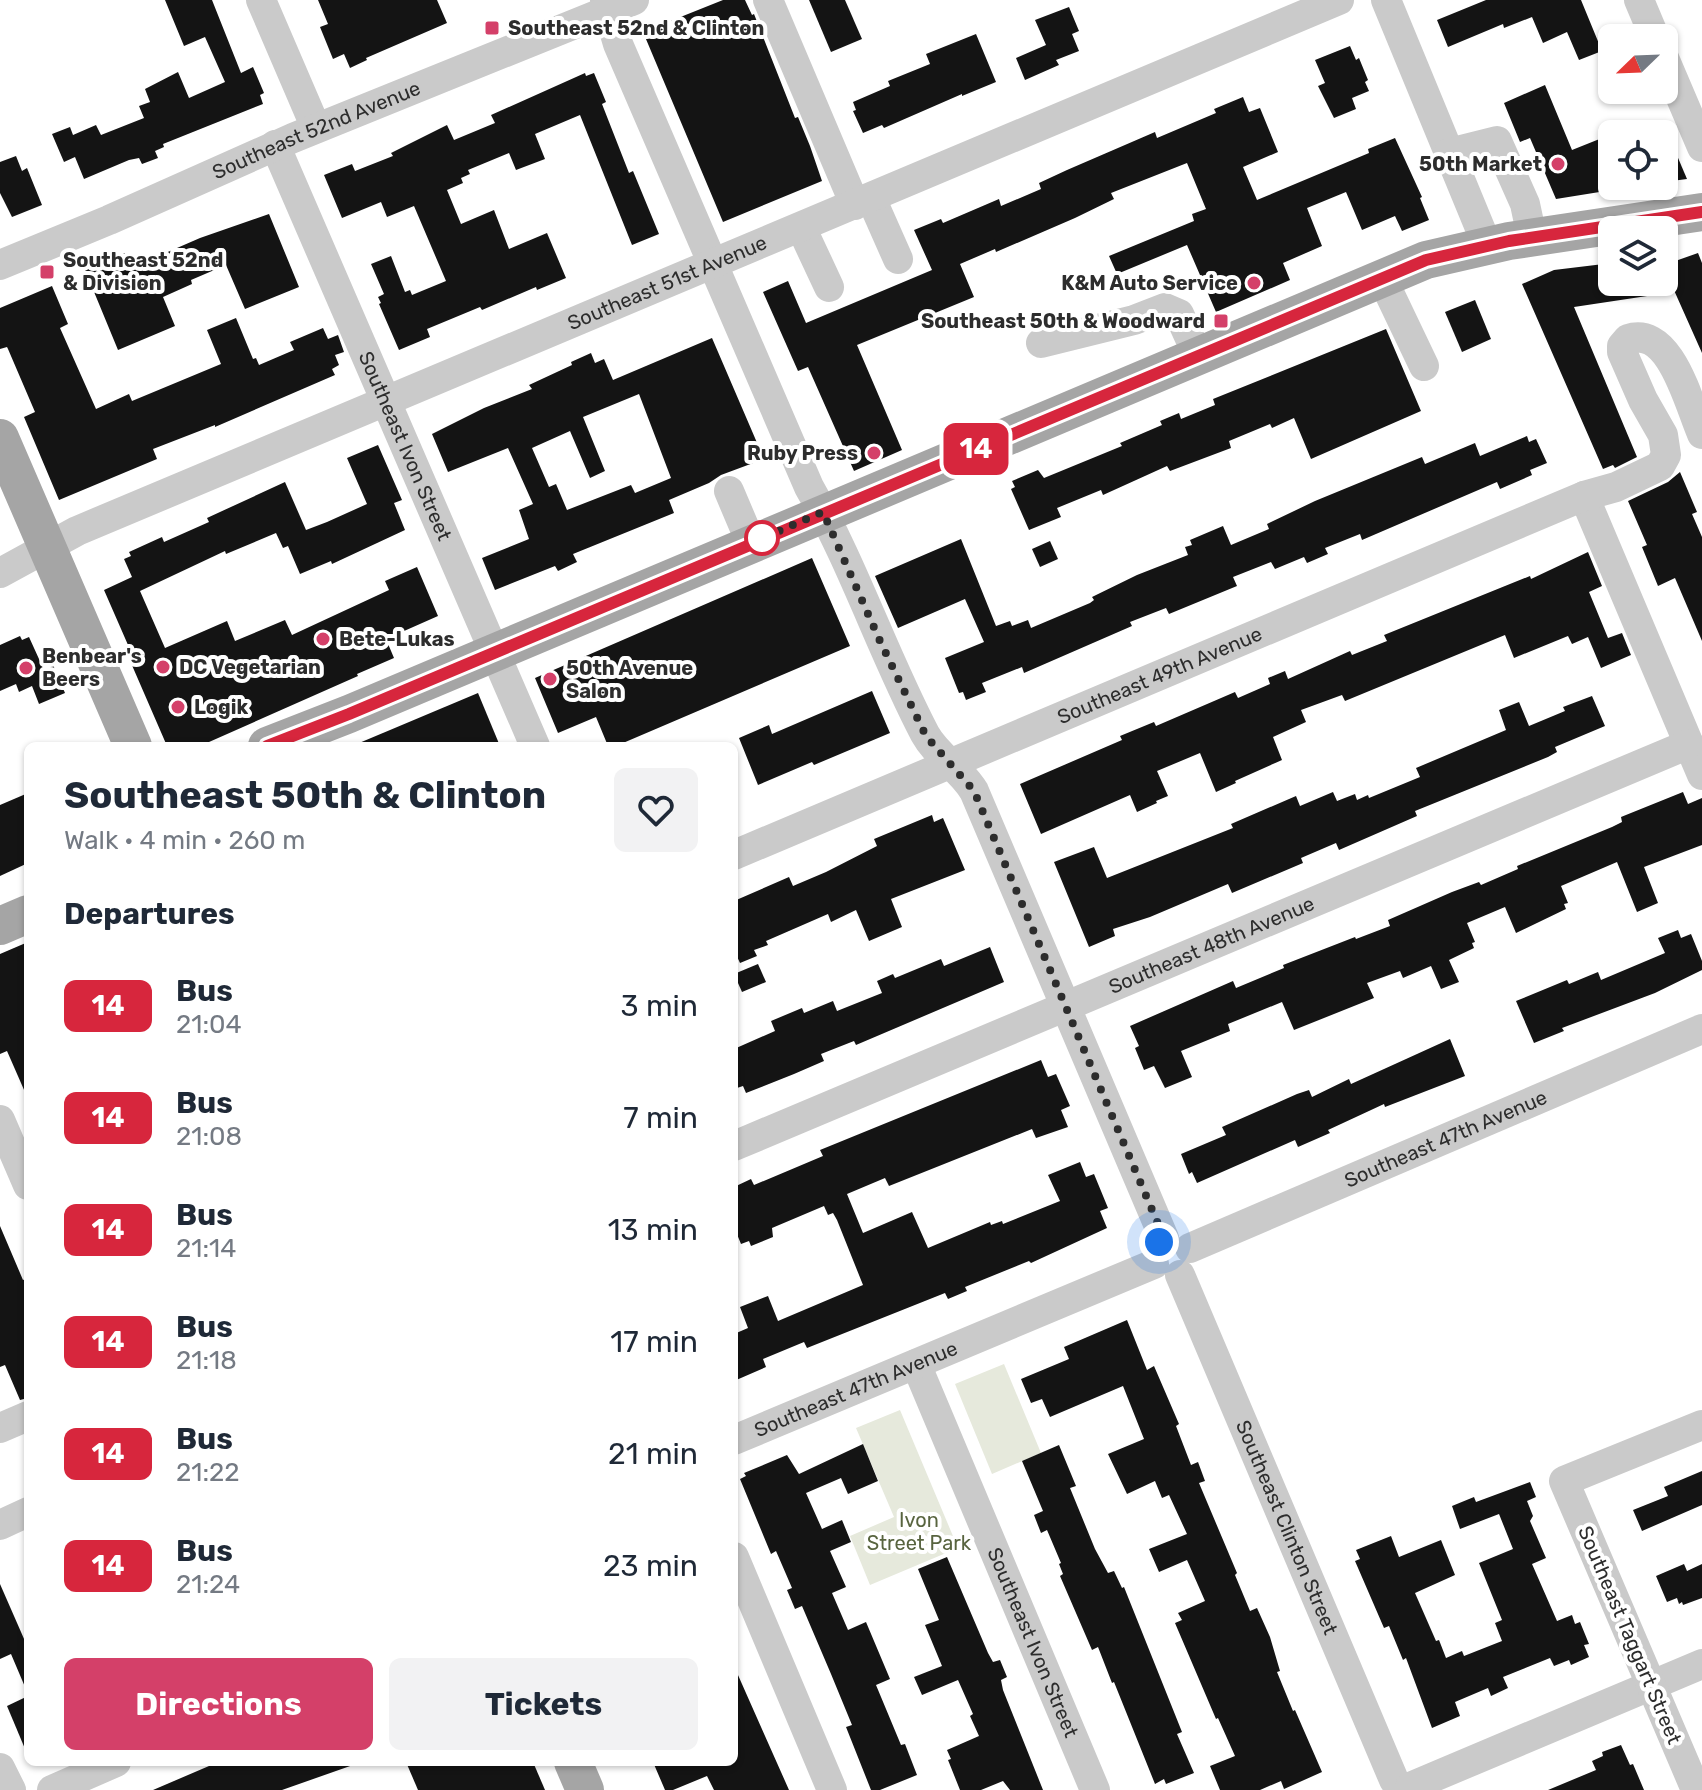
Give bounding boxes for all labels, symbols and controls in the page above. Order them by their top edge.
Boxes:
place label: Southeast 52nd & Clinton [508,16,764,40]
marker: Southeast 52nd & Clinton [483,19,501,37]
north arrow [1598,24,1678,104]
map controls [1598,24,1678,296]
street label: Southeast 52nd Avenue [209,76,424,184]
button: locate [1598,120,1678,200]
place label: 50th Market [1419,152,1542,176]
marker: 50th Market [1549,155,1567,173]
button: layers [1598,216,1678,296]
street label: Southeast 51st Avenue [564,230,770,335]
place label: Southeast 52nd & Division [63,248,223,295]
marker: Southeast 52nd & Division [38,263,56,281]
place label: K&M Auto Service [1061,271,1238,295]
marker: K&M Auto Service [1245,274,1263,292]
place label: Southeast 50th & Woodward [921,309,1205,333]
marker: Southeast 50th & Woodward [1212,312,1230,330]
street label: Southeast Ivon Street [354,348,457,544]
line badge: 14 [940,423,1012,475]
text: 14 [959,432,993,465]
place label: Ruby Press [747,441,858,465]
marker: Ruby Press [865,444,883,462]
unlabelled marker [745,521,779,555]
street label: Southeast 49th Avenue [1054,621,1265,729]
place label: Bete-Lukas [339,627,455,651]
marker: Bete-Lukas [314,630,332,648]
place label: Benbear's Beers [42,644,142,691]
place label: DC Vegetarian [179,655,321,679]
place label: 50th Avenue Salon [566,656,693,703]
marker: DC Vegetarian [154,658,172,676]
marker: Benbear's Beers [17,659,35,677]
marker: 50th Avenue Salon [541,670,559,688]
place label: Logik [194,695,248,719]
marker: Logik [169,698,187,716]
button: heart [614,768,698,852]
text: Southeast 50th & Clinton [64,772,546,818]
text: Walk · 4 min · 260 m [64,825,305,856]
street label: Southeast 48th Avenue [1105,891,1318,999]
text: Departures [64,896,235,932]
text: Bus [176,973,233,1009]
text: 3 min [621,988,698,1024]
text: 14 [91,989,125,1022]
text: 21:04 [176,1009,242,1040]
text: Bus [176,1085,233,1121]
street label: Southeast 47th Avenue [1341,1085,1551,1193]
text: 7 min [623,1100,698,1136]
text: 14 [91,1101,125,1134]
text: 21:08 [176,1121,242,1152]
text: Bus [176,1197,233,1233]
text: 13 min [608,1212,698,1248]
text: 14 [91,1213,125,1246]
your location [1139,1222,1179,1262]
text: 21:14 [176,1233,236,1264]
text: Bus [176,1309,233,1345]
text: 17 min [610,1324,698,1360]
text: 14 [91,1325,125,1358]
street label: Southeast 47th Avenue [751,1336,961,1442]
text: 21:18 [176,1345,237,1376]
street label: Southeast Clinton Street [1231,1417,1343,1638]
text: Bus [176,1421,233,1457]
text: 21 min [608,1436,698,1472]
text: 14 [91,1437,125,1470]
text: 21:22 [176,1457,240,1488]
park label: Ivon Street Park [867,1508,972,1555]
street label: Southeast Taggart Street [1573,1522,1687,1748]
text: Bus [176,1533,233,1569]
street label: Southeast Ivon Street [982,1544,1084,1741]
text: 23 min [603,1548,698,1584]
text: 14 [91,1549,125,1582]
text: 21:24 [176,1569,240,1600]
button: Directions [64,1658,373,1750]
button: Tickets [389,1658,698,1750]

